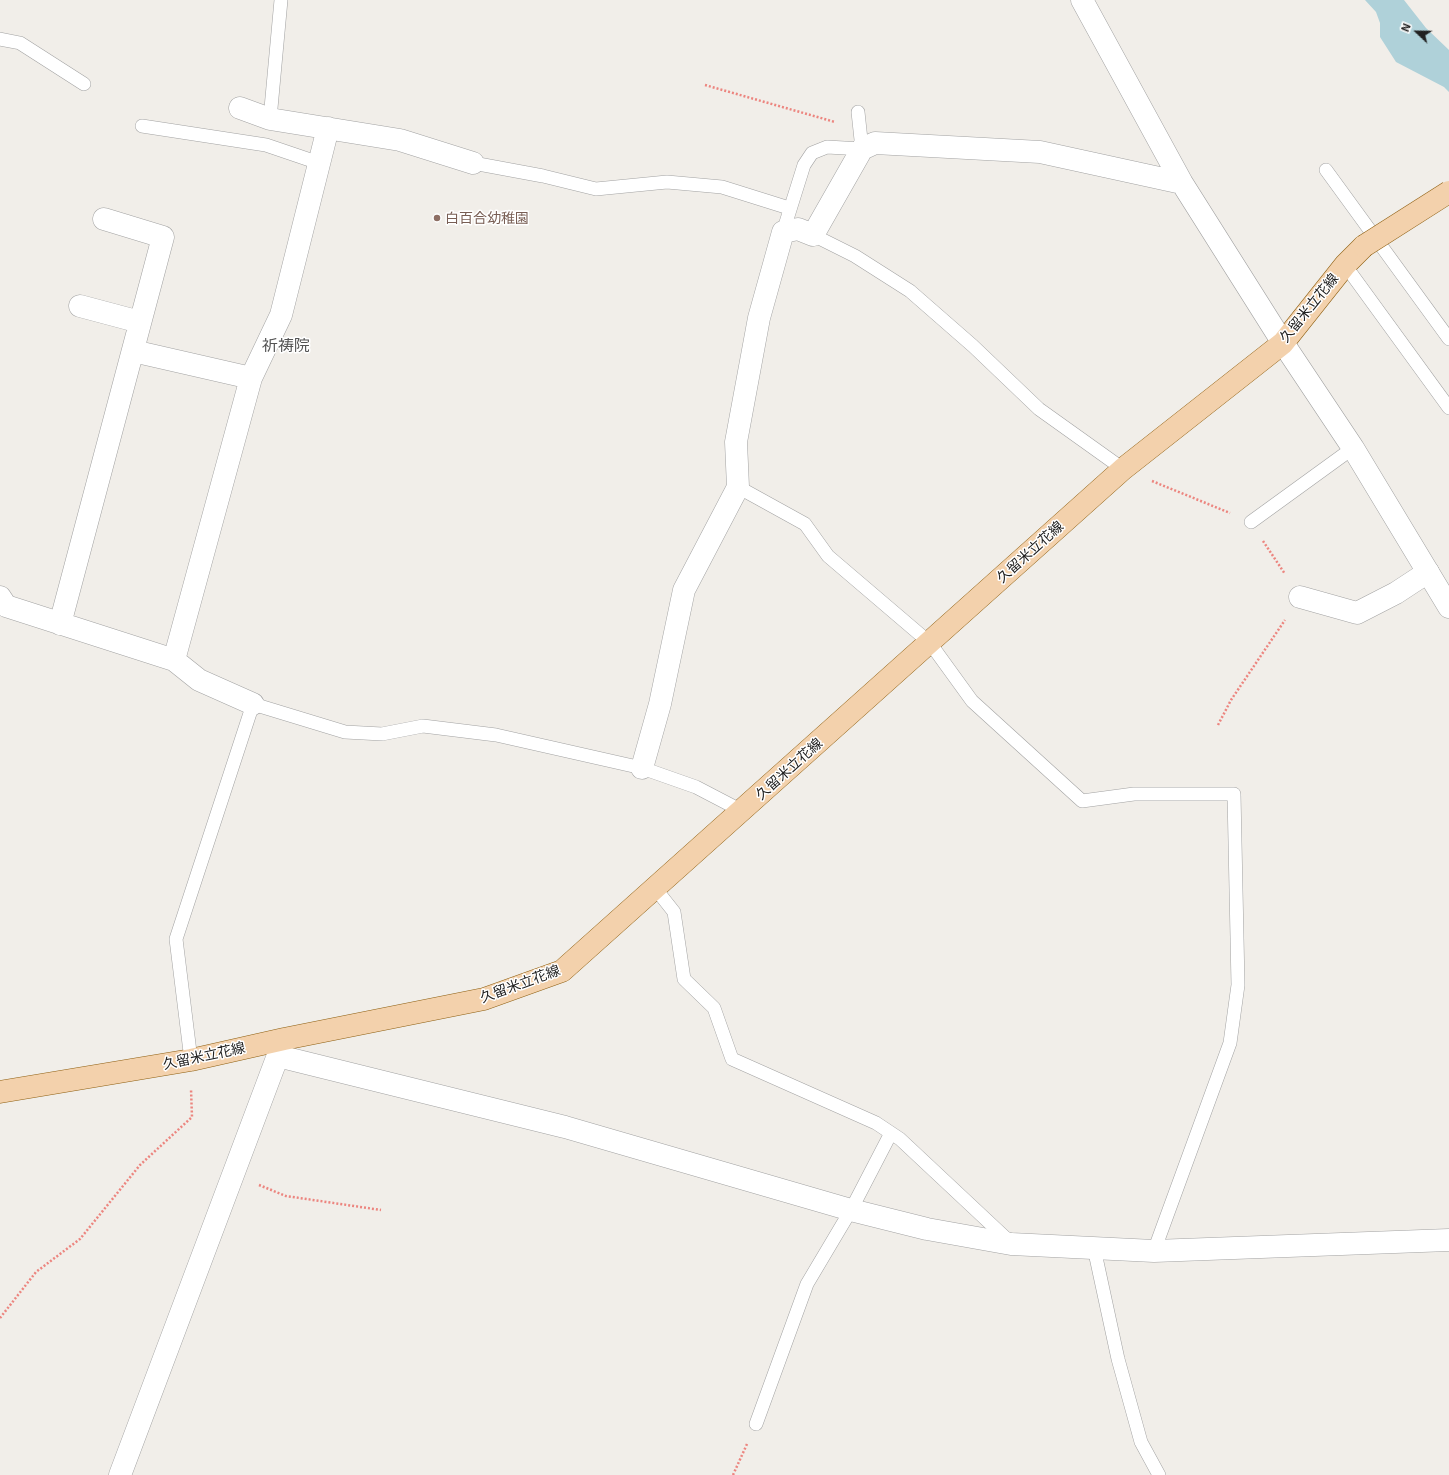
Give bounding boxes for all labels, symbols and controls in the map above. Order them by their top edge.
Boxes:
north arrow [1397,12,1437,52]
text: N [1398,21,1413,33]
place label: 白百合幼稚園 [445,210,529,226]
marker: 白百合幼稚園 [432,213,442,223]
street label: 久留米立花線 [1276,270,1342,346]
district label: 祈祷院 [262,336,310,356]
street label: 久留米立花線 [993,518,1067,586]
street label: 久留米立花線 [752,735,826,803]
street label: 久留米立花線 [478,962,562,1006]
street label: 久留米立花線 [161,1039,247,1073]

